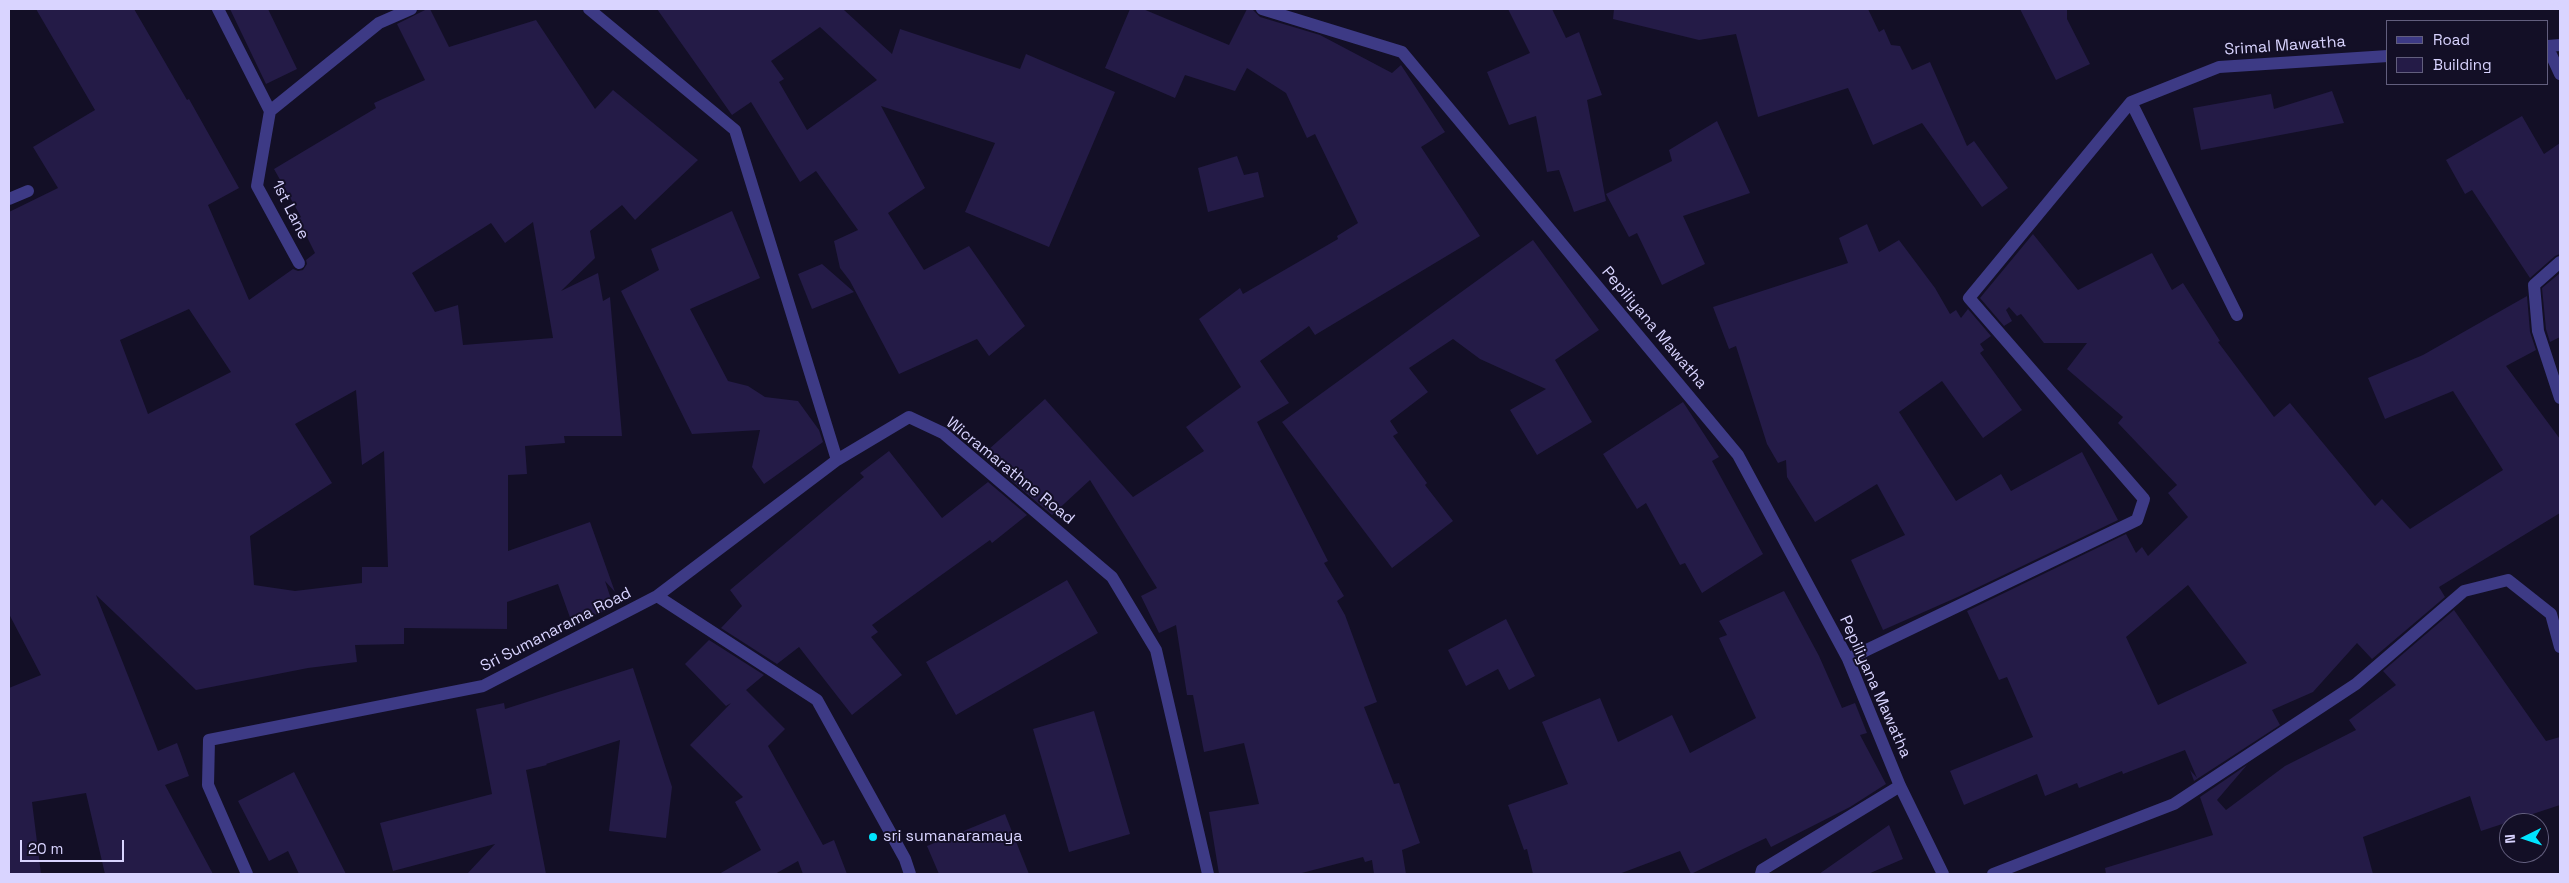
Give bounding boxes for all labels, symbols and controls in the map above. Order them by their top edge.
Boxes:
legend [2386,20,2549,85]
text: Road [2433,30,2470,49]
street label: Srimal Mawatha [2224,32,2346,60]
text: Building [2433,55,2492,74]
street label: 1st Lane [267,177,313,243]
street label: Pepiliyana Mawatha [1597,263,1711,393]
street label: Wicramarathne Road [942,413,1078,529]
street label: Sri Sumanarama Road [477,584,635,676]
street label: Pepiliyana Mawatha [1835,613,1915,761]
north arrow [2499,813,2549,863]
place label: sri sumanaramaya [883,827,1022,847]
scale bar [22,830,126,862]
marker: sri sumanaramaya [867,831,879,843]
text: N [2501,834,2519,844]
text: 20 m [28,839,63,858]

